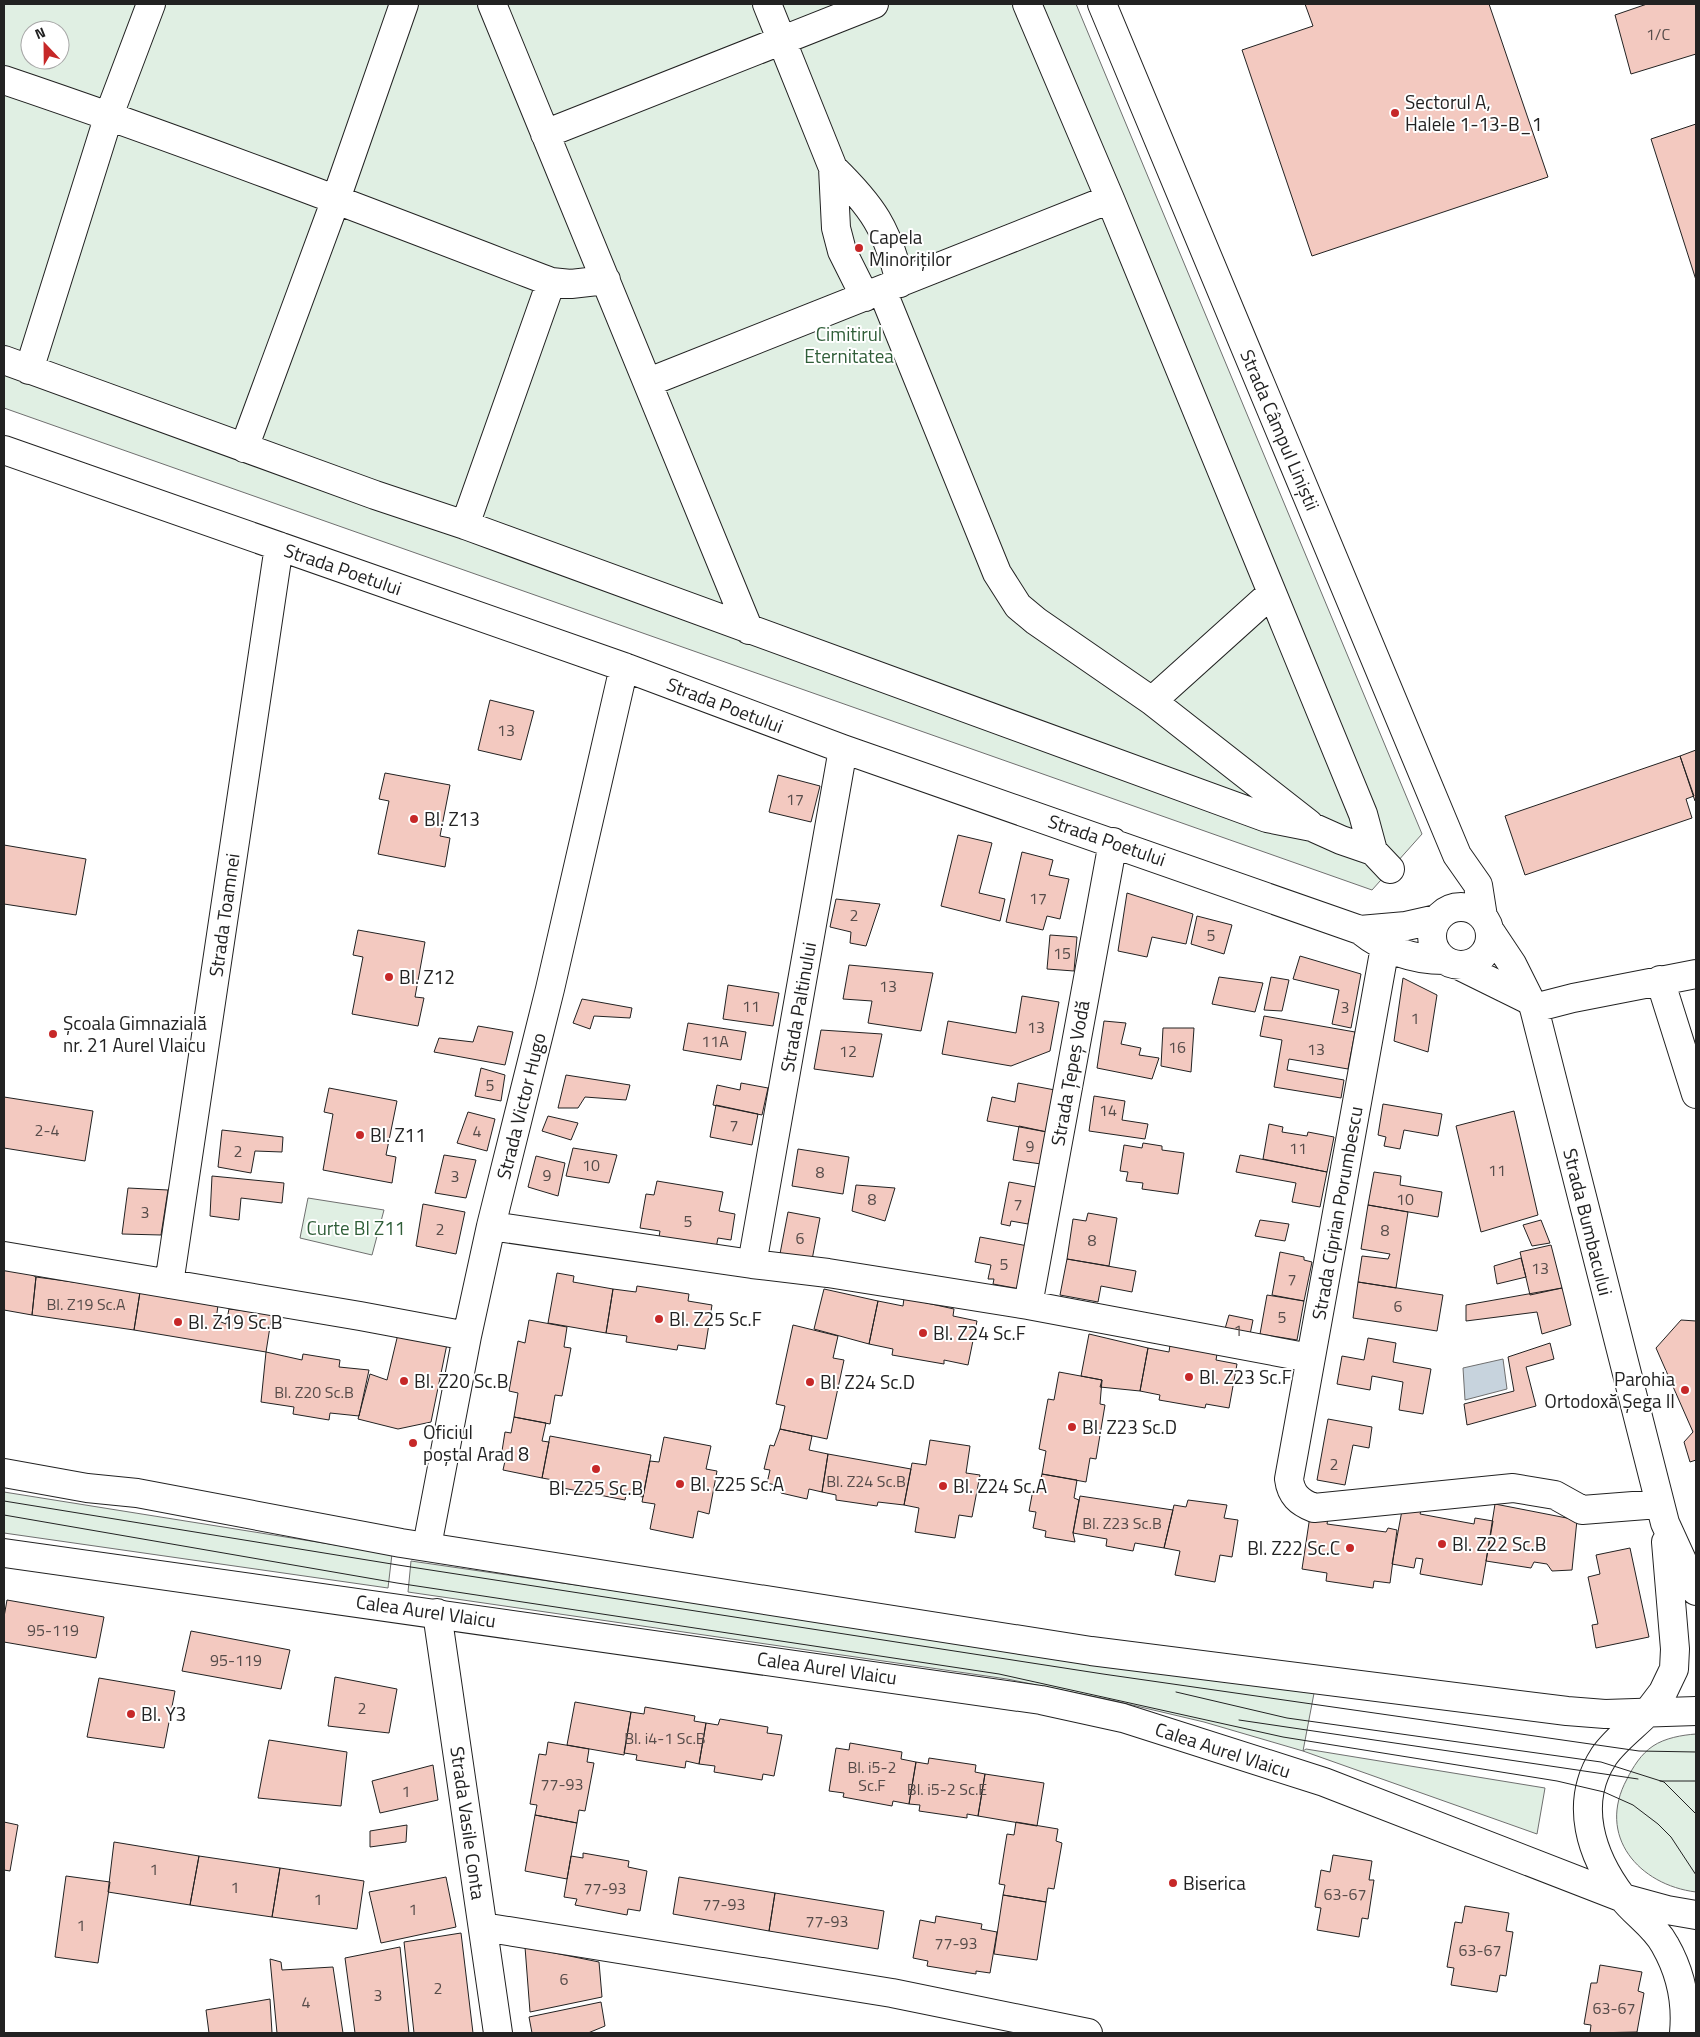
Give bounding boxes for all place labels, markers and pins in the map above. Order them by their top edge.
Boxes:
place label: Sectorul A, Halele 1-13-B_1 [1405,87,1542,138]
marker: Sectorul A, Halele 1-13-B_1 [1389,107,1401,119]
place label: Capela Minoriților [869,222,952,273]
marker: Capela Minoriților [853,242,865,254]
place label: Bl. Z13 [424,804,480,833]
marker: Bl. Z13 [408,813,420,825]
place label: Bl. Z12 [399,962,455,991]
marker: Bl. Z12 [383,971,395,983]
place label: Școala Gimnazială nr. 21 Aurel Vlaicu [63,1008,207,1059]
marker: Școala Gimnazială nr. 21 Aurel Vlaicu [47,1028,59,1040]
place label: Bl. Z11 [370,1120,426,1149]
marker: Bl. Z11 [354,1129,366,1141]
place label: Bl. Z25 Sc.F [669,1304,762,1333]
place label: Bl. Z19 Sc.B [188,1307,282,1336]
marker: Bl. Z25 Sc.F [653,1313,665,1325]
marker: Bl. Z19 Sc.B [172,1316,184,1328]
place label: Bl. Z24 Sc.F [933,1318,1026,1347]
marker: Bl. Z24 Sc.F [917,1327,929,1339]
place label: Bl. Z23 Sc.F [1199,1362,1292,1391]
place label: Parohia Ortodoxă Șega II [1544,1364,1675,1415]
place label: Bl. Z20 Sc.B [414,1366,508,1395]
place label: Bl. Z24 Sc.D [820,1367,915,1396]
marker: Bl. Z23 Sc.F [1183,1371,1195,1383]
marker: Bl. Z20 Sc.B [398,1375,410,1387]
marker: Bl. Z24 Sc.D [804,1376,816,1388]
marker: Parohia Ortodoxă Șega II [1679,1384,1691,1396]
place label: Bl. Z23 Sc.D [1082,1412,1177,1441]
place label: Oficiul poștal Arad 8 [423,1417,529,1468]
marker: Bl. Z23 Sc.D [1066,1421,1078,1433]
marker: Oficiul poștal Arad 8 [407,1437,419,1449]
marker: Bl. Z25 Sc.B [590,1463,602,1475]
place label: Bl. Z25 Sc.A [690,1469,784,1498]
place label: Bl. Z24 Sc.A [953,1471,1047,1500]
place label: Bl. Z25 Sc.B [549,1473,643,1502]
marker: Bl. Z25 Sc.A [674,1478,686,1490]
marker: Bl. Z24 Sc.A [937,1480,949,1492]
place label: Bl. Z22 Sc.B [1452,1529,1546,1558]
place label: Bl. Z22 Sc.C [1247,1533,1340,1562]
marker: Bl. Z22 Sc.B [1436,1538,1448,1550]
marker: Bl. Z22 Sc.C [1344,1542,1356,1554]
place label: Bl. Y3 [141,1699,186,1728]
marker: Bl. Y3 [125,1708,137,1720]
place label: Biserica [1183,1868,1246,1897]
marker: Biserica [1167,1877,1179,1889]

